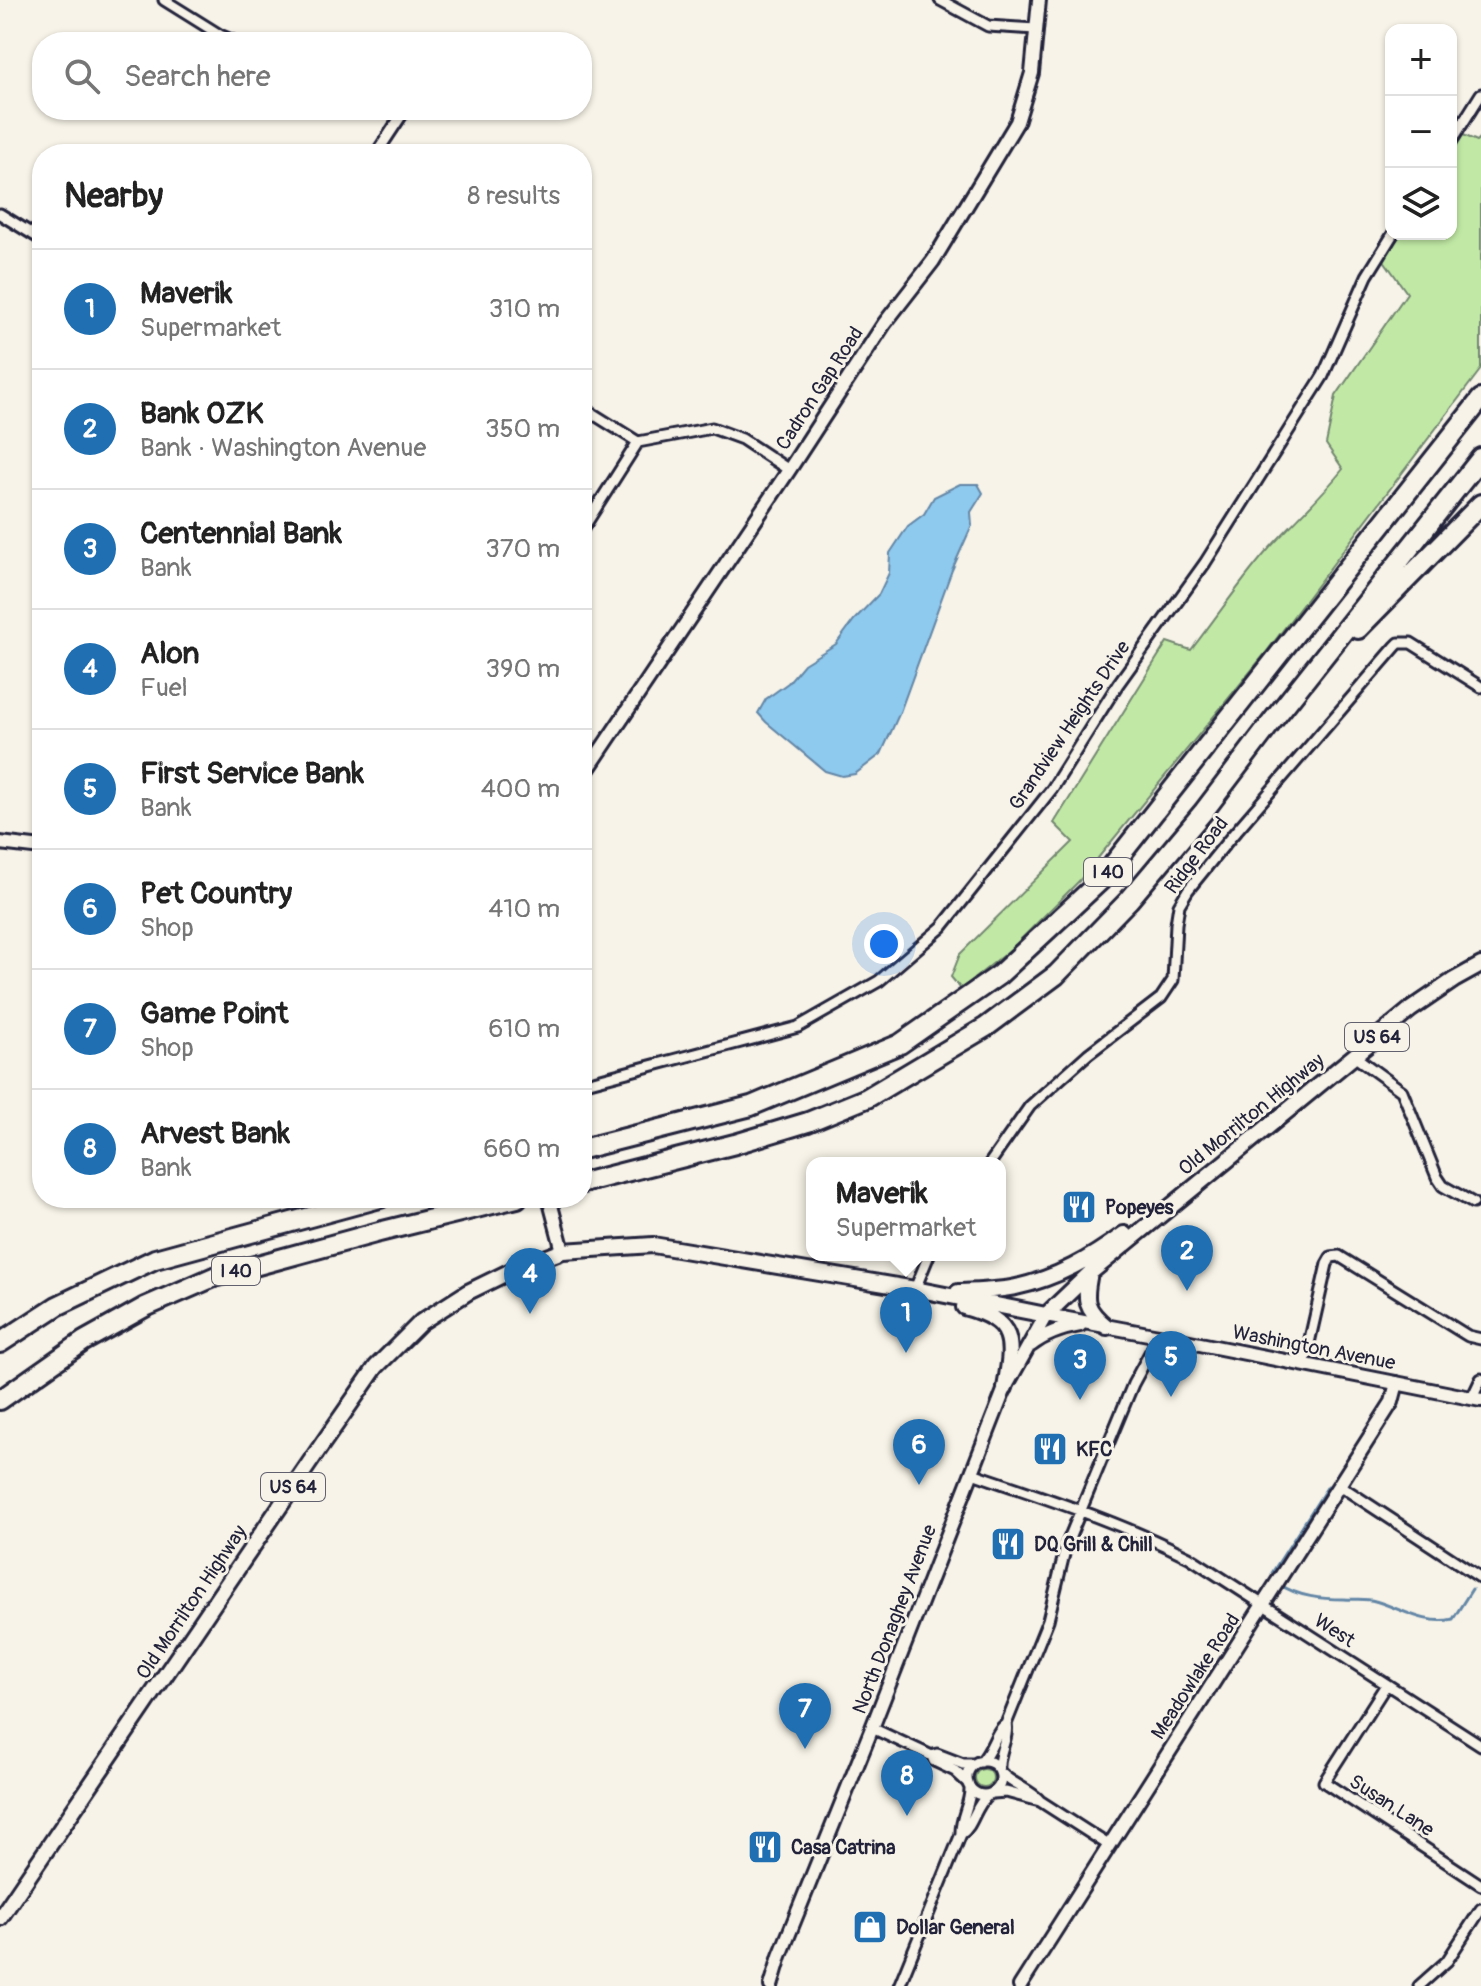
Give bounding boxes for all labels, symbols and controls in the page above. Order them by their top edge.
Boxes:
map controls [1385,24,1457,240]
button: + [1385,24,1457,96]
search box [32,32,592,120]
icon: search [60,54,104,98]
text: Search here [124,58,271,95]
button: − [1385,96,1457,168]
button: layers [1385,168,1457,240]
text: Nearby [64,175,163,218]
text: 8 results [467,180,560,212]
text: Maverik [140,275,232,312]
text: 1 [85,293,95,325]
text: 310 m [489,293,560,325]
text: Supermarket [140,312,281,344]
street label: Cadron Gap Road [770,322,869,455]
text: Bank OZK [140,395,264,432]
text: 2 [83,413,97,445]
text: 350 m [485,413,560,445]
text: Bank · Washington Avenue [140,432,426,464]
text: Centennial Bank [140,515,342,552]
text: 3 [83,533,97,565]
text: 370 m [485,533,560,565]
text: Bank [140,552,192,584]
text: Alon [140,635,199,672]
street label: Grandview Heights Drive [1003,636,1136,815]
text: 4 [82,653,98,685]
text: 390 m [486,653,560,685]
text: Fuel [140,672,188,704]
text: First Service Bank [140,755,364,792]
text: 5 [83,773,97,805]
text: 400 m [481,773,560,805]
text: Bank [140,792,192,824]
street label: Ridge Road [1159,812,1234,899]
road number: I 40 [1084,858,1132,886]
text: Pet Country [140,875,292,912]
text: 6 [82,893,98,925]
text: 410 m [488,893,560,925]
text: Shop [140,912,194,944]
your location [864,924,904,964]
text: Game Point [140,995,288,1032]
text: 7 [83,1013,97,1045]
text: 610 m [488,1013,560,1045]
road number: US 64 [1345,1023,1409,1051]
text: Shop [140,1032,194,1064]
street label: Old Morrilton Highway [1173,1047,1330,1181]
text: Arvest Bank [140,1115,290,1152]
text: 8 [83,1133,97,1165]
text: 660 m [483,1133,560,1165]
text: Bank [140,1152,192,1184]
popup [806,1157,1006,1261]
text: Maverik [835,1175,928,1212]
restaurant icon: Popeyes [1060,1188,1098,1226]
place label: Popeyes [1105,1195,1174,1220]
text: Supermarket [835,1212,977,1244]
pin: 2 [1161,1225,1213,1291]
pin: 4 [504,1248,556,1314]
road number: I 40 [212,1257,260,1285]
pin: 1 [880,1287,932,1353]
street label: Washington Avenue [1230,1319,1398,1376]
pin: 5 [1145,1331,1197,1397]
pin: 3 [1054,1334,1106,1400]
pin: 6 [893,1419,945,1485]
restaurant icon: KFC [1031,1430,1069,1468]
place label: KFC [1076,1437,1112,1462]
road number: US 64 [261,1473,325,1501]
street label: Old Morrilton Highway [130,1520,253,1684]
street label: North Donaghey Avenue [847,1521,942,1717]
restaurant icon: DQ Grill & Chill [989,1525,1027,1563]
place label: DQ Grill & Chill [1034,1532,1153,1557]
street label: West [1309,1608,1361,1653]
street label: Meadowlake Road [1145,1609,1245,1744]
pin: 7 [779,1683,831,1749]
pin: 8 [881,1750,933,1816]
street label: Susan Lane [1345,1769,1439,1842]
restaurant icon: Casa Catrina [746,1828,784,1866]
place label: Casa Catrina [791,1835,895,1860]
shop icon: Dollar General [851,1908,889,1946]
place label: Dollar General [896,1915,1015,1940]

